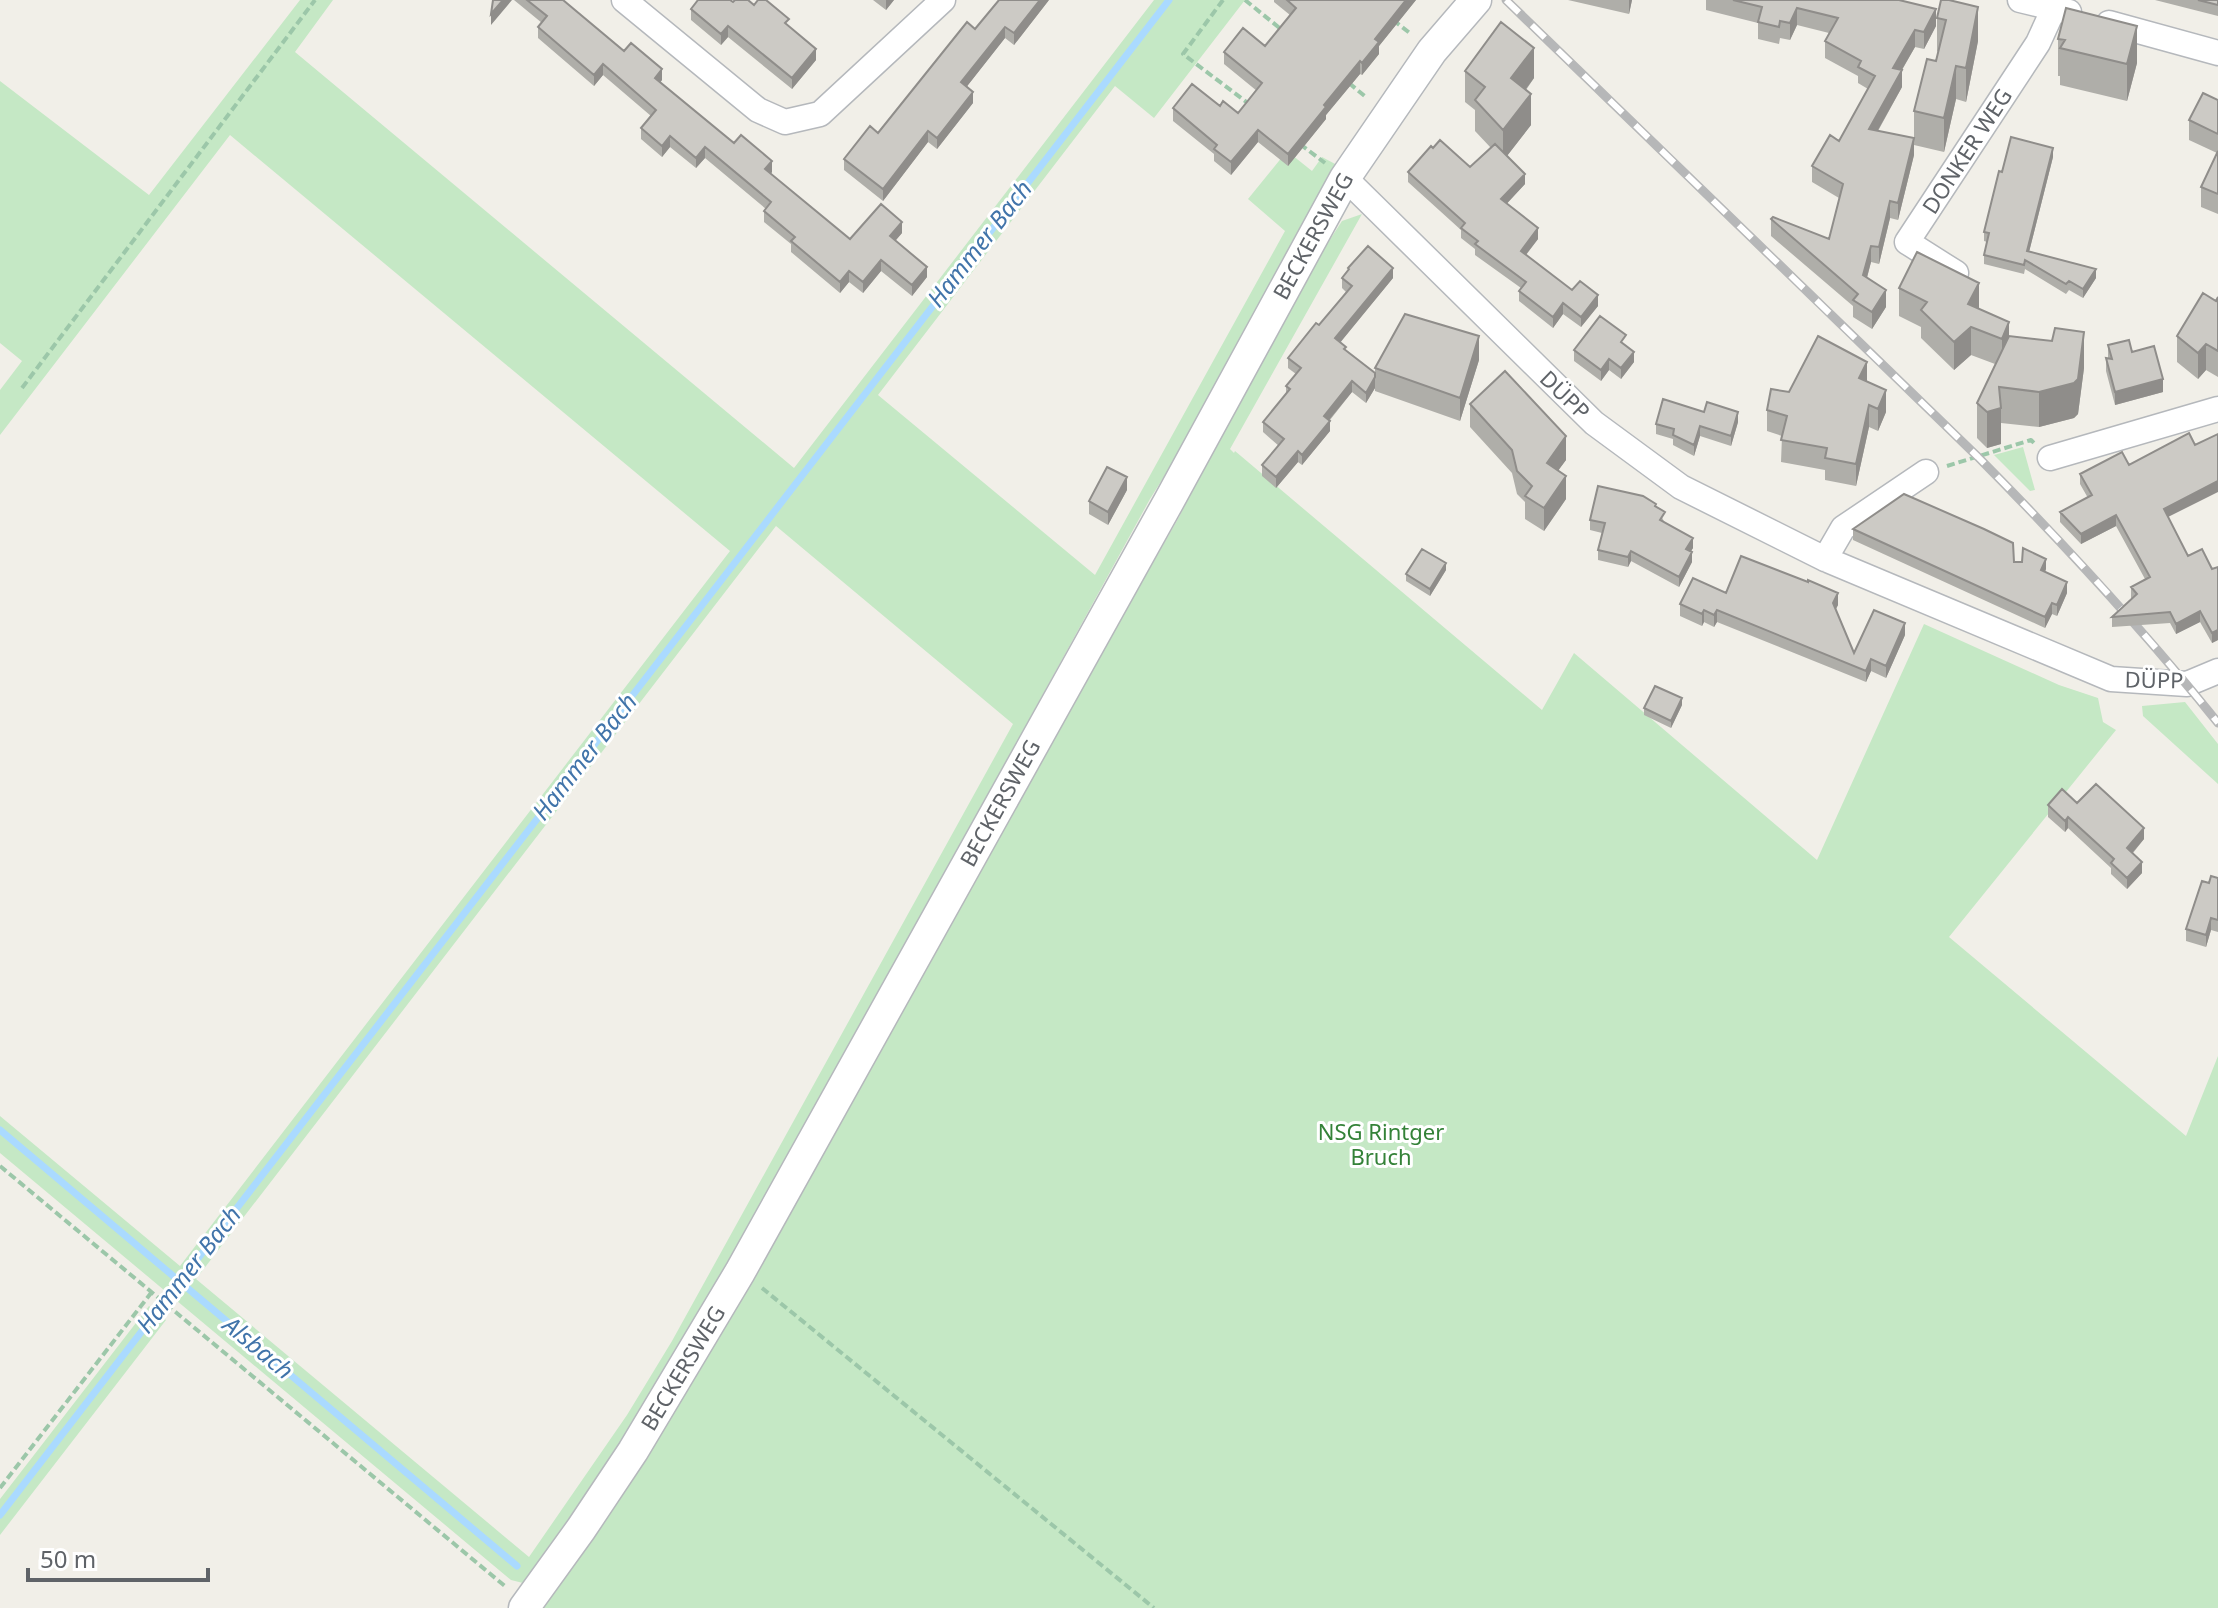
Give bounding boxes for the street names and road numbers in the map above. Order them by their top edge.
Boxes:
street label: DONKER WEG [1914,82,2018,219]
street label: BECKERSWEG [1265,167,1359,304]
street label: DÜPP [1534,363,1597,425]
street label: DÜPP [2124,663,2184,695]
street label: BECKERSWEG [952,734,1046,871]
street label: BECKERSWEG [633,1299,731,1436]

